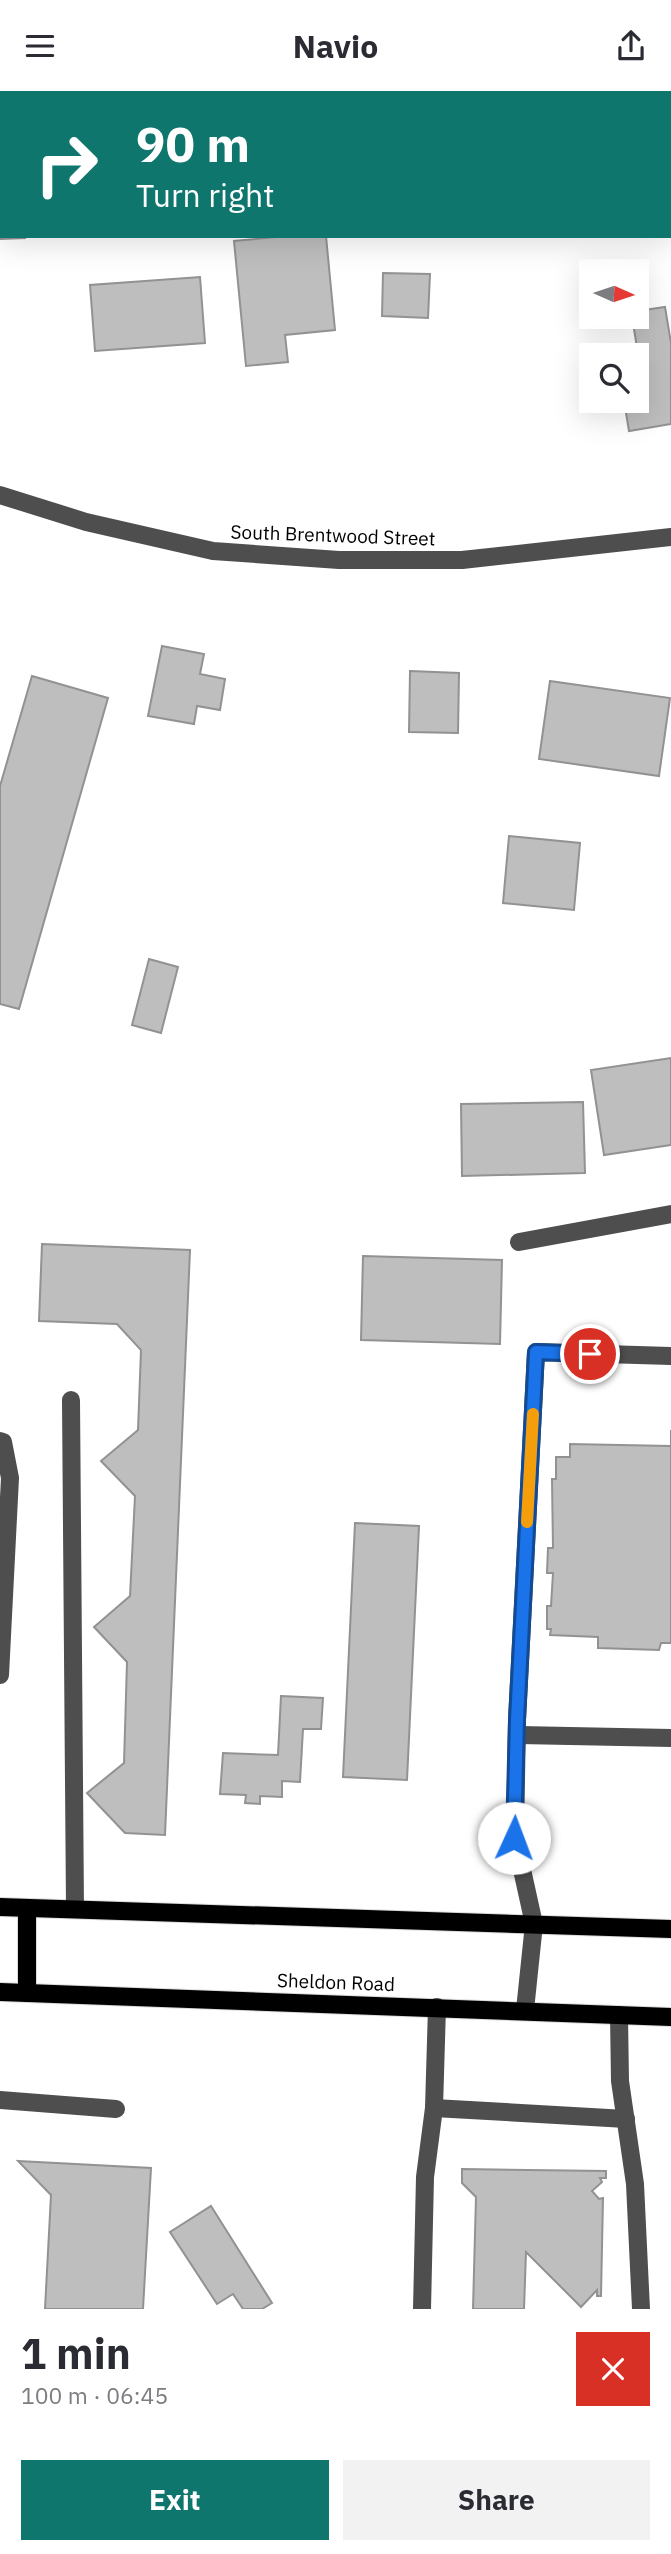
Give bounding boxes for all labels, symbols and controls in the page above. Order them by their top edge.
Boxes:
text: Navio [293,25,378,67]
icon: menu [21,27,59,65]
icon: share [612,27,650,65]
text: 90 m [136,112,250,175]
icon: right [21,119,112,210]
text: Turn right [136,174,274,216]
north arrow [579,259,649,329]
map controls [579,259,649,413]
button: search [579,343,649,413]
street label: South Brentwood Street [230,519,436,551]
pin [560,1324,620,1384]
icon: arrive [571,1335,609,1373]
position arrow [477,1801,551,1875]
street label: Sheldon Road [277,1968,395,1996]
text: 1 min [21,2326,131,2381]
button: close [576,2332,650,2406]
text: 100 m · 06:45 [21,2380,168,2410]
button: Exit [21,2460,329,2540]
button: Share [343,2460,650,2540]

